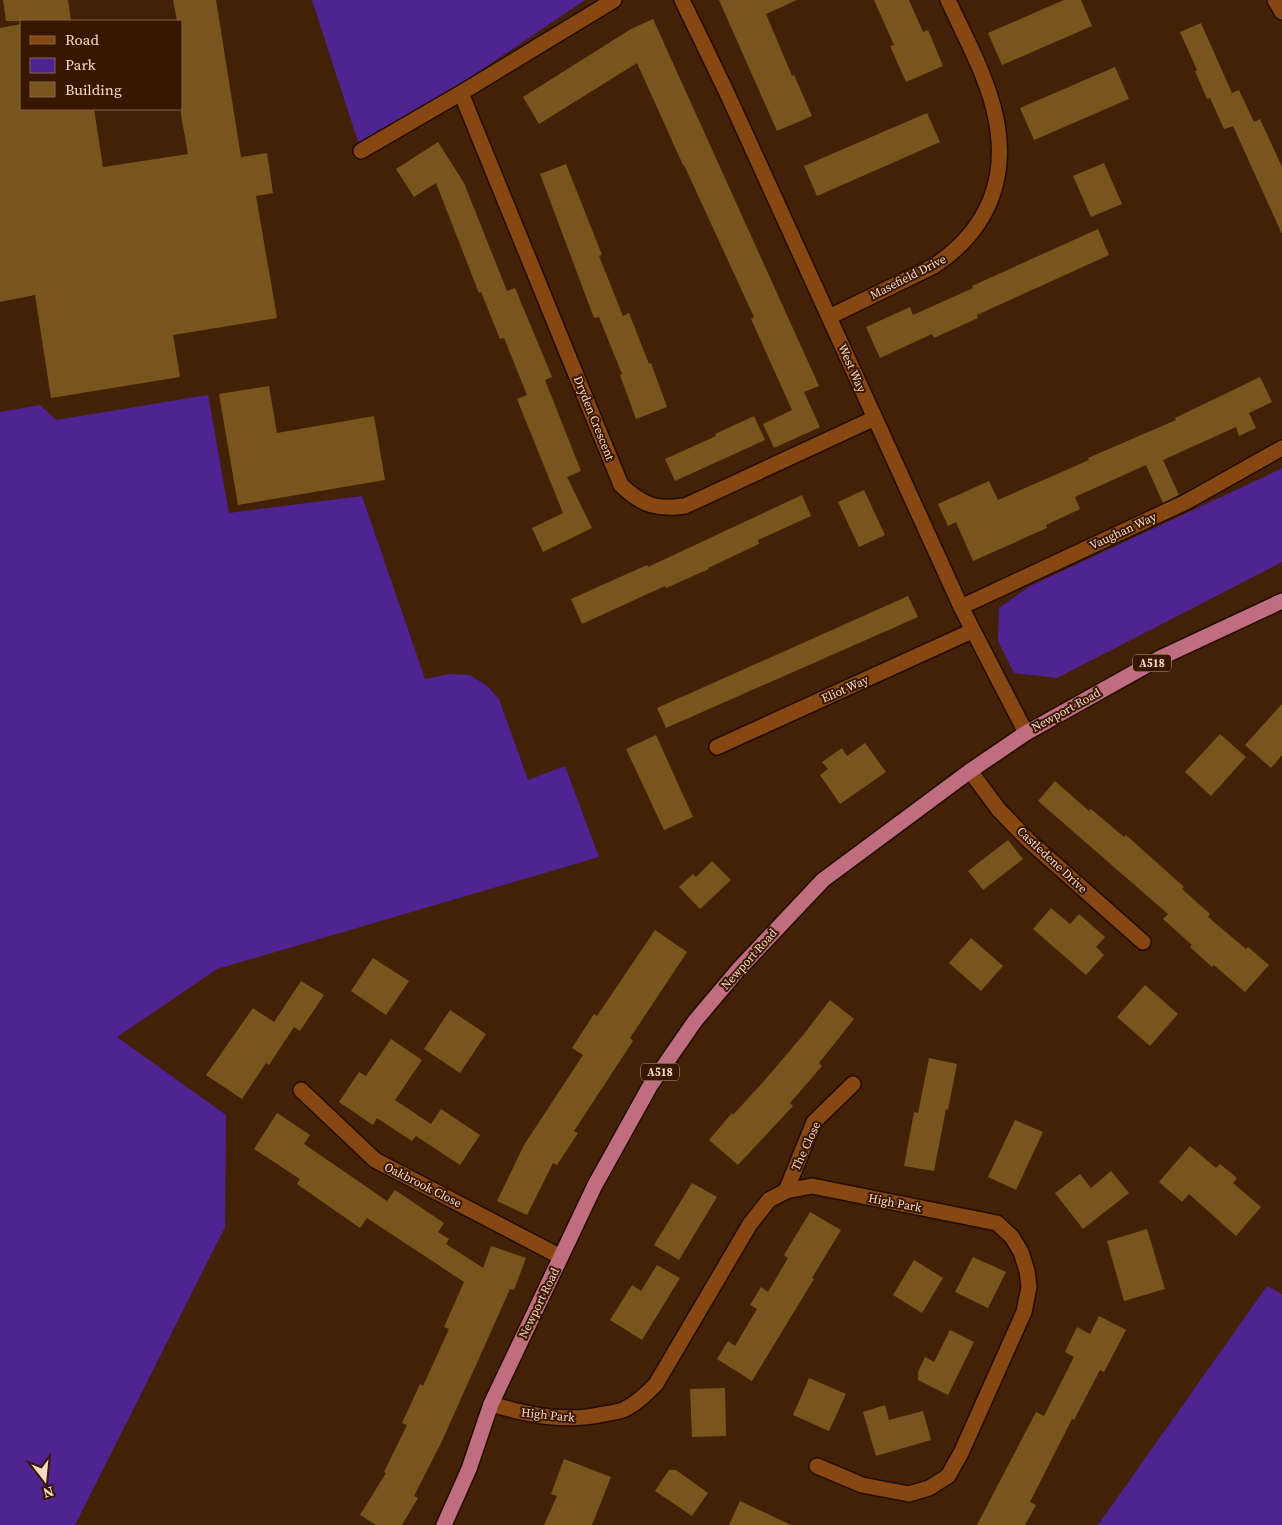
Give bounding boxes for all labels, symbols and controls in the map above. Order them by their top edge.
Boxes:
legend [20,20,182,110]
text: Road [65,29,99,50]
text: Park [65,54,97,75]
text: Building [65,79,122,100]
street label: Masefield Drive [867,251,949,303]
street label: West Way [834,341,870,395]
street label: Dryden Crescent [570,373,618,463]
street label: Vaughan Way [1087,508,1160,553]
road number: A518 [1133,654,1171,671]
street label: Eliot Way [819,671,872,706]
street label: Newport Road [1029,684,1104,736]
street label: Castledene Drive [1013,823,1091,897]
street label: Newport Road [717,925,781,993]
road number: A518 [641,1064,679,1080]
street label: The Close [788,1119,824,1173]
street label: Oakbrook Close [382,1159,464,1211]
street label: High Park [867,1190,923,1216]
street label: Newport Road [515,1265,563,1341]
street label: High Park [520,1404,576,1426]
north arrow [20,1455,70,1505]
text: N [41,1481,56,1504]

